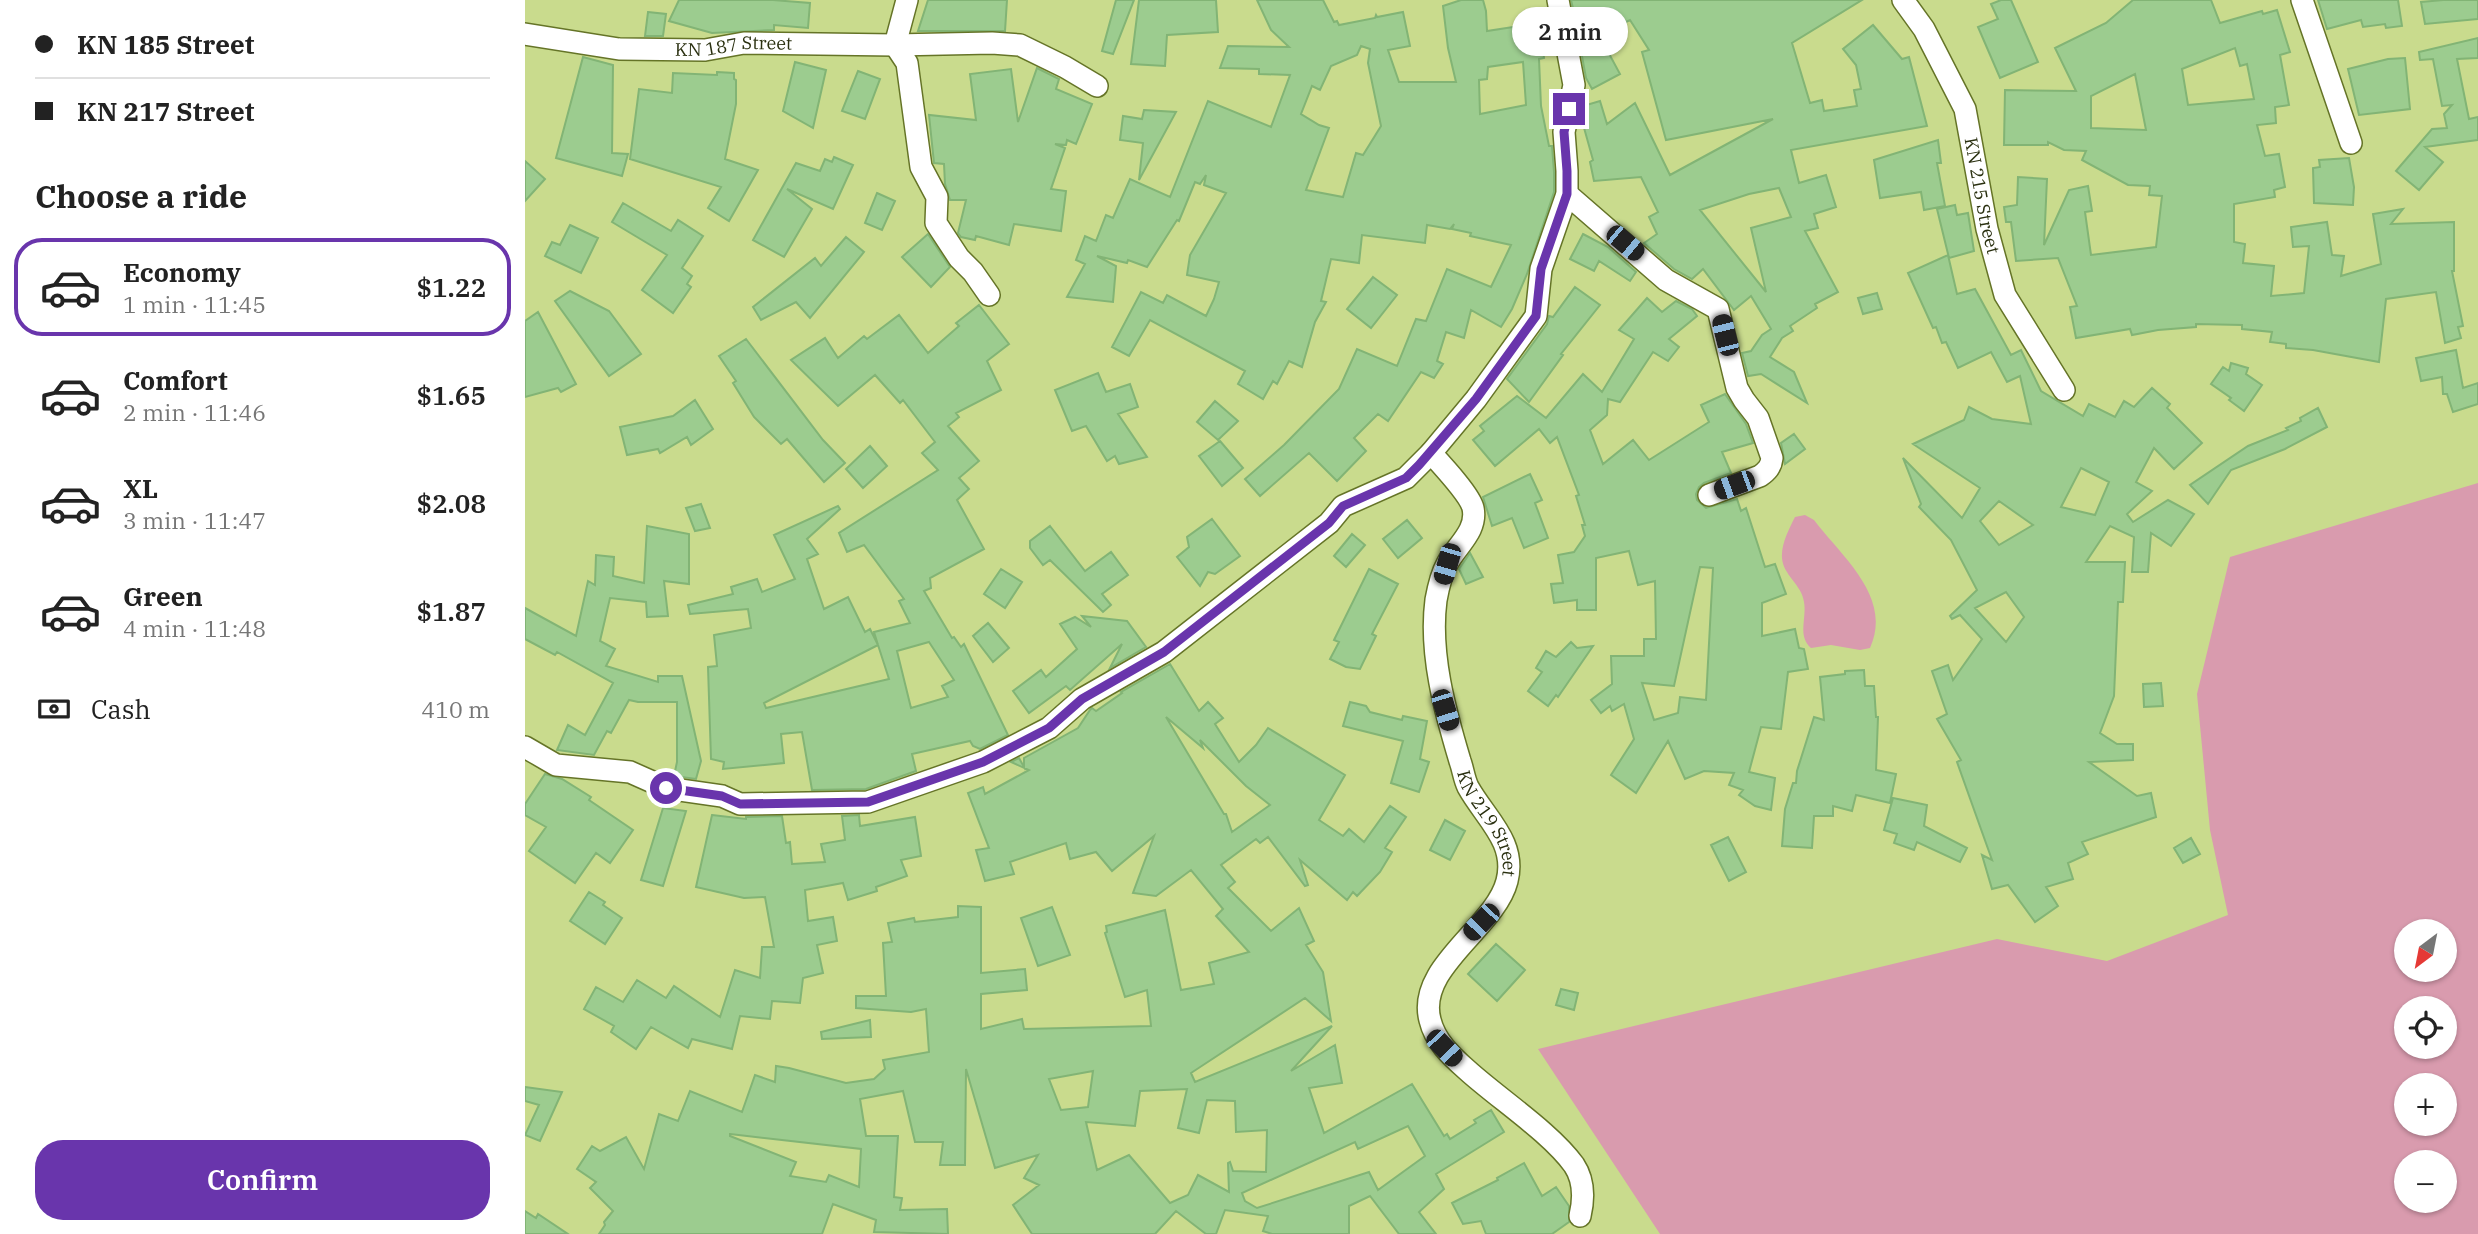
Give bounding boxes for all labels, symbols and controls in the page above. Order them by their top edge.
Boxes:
callout: 2 min [1511,7,1627,56]
text: 2 min [1538,16,1602,46]
text: KN 185 Street [77,27,254,61]
street label: KN 187 Street [675,31,792,61]
route end [1553,93,1585,125]
text: KN 217 Street [77,94,254,128]
street label: KN 215 Street [1959,136,2005,256]
text: Choose a ride [35,175,247,217]
car [1603,221,1648,265]
text: Economy [123,255,241,289]
icon: car [39,256,102,319]
text: $1.22 [417,270,486,304]
text: 1 min · 11:45 [123,289,266,319]
car [1710,312,1741,358]
text: Comfort [123,363,228,397]
icon: car [39,364,102,427]
text: $1.65 [417,378,486,412]
text: 2 min · 11:46 [123,397,266,427]
car [1711,468,1758,502]
text: XL [123,471,158,505]
icon: car [39,472,102,535]
text: $2.08 [417,486,486,520]
text: 3 min · 11:47 [123,505,266,535]
car [1432,541,1463,587]
text: Green [123,579,203,613]
icon: car [39,580,102,643]
text: $1.87 [417,594,486,628]
text: 4 min · 11:48 [123,613,266,643]
car [1429,687,1462,733]
icon: cash [35,690,73,728]
text: Cash [91,692,151,726]
text: 410 m [421,694,490,724]
street label: KN 219 Street [1452,767,1521,878]
route start [650,772,682,804]
car [1459,900,1504,944]
north arrow [2394,919,2457,982]
map controls [2394,919,2457,1213]
button: locate [2394,996,2457,1059]
car [1422,1026,1467,1070]
button: + [2394,1073,2457,1136]
button: Confirm [35,1140,490,1220]
button: − [2394,1150,2457,1213]

